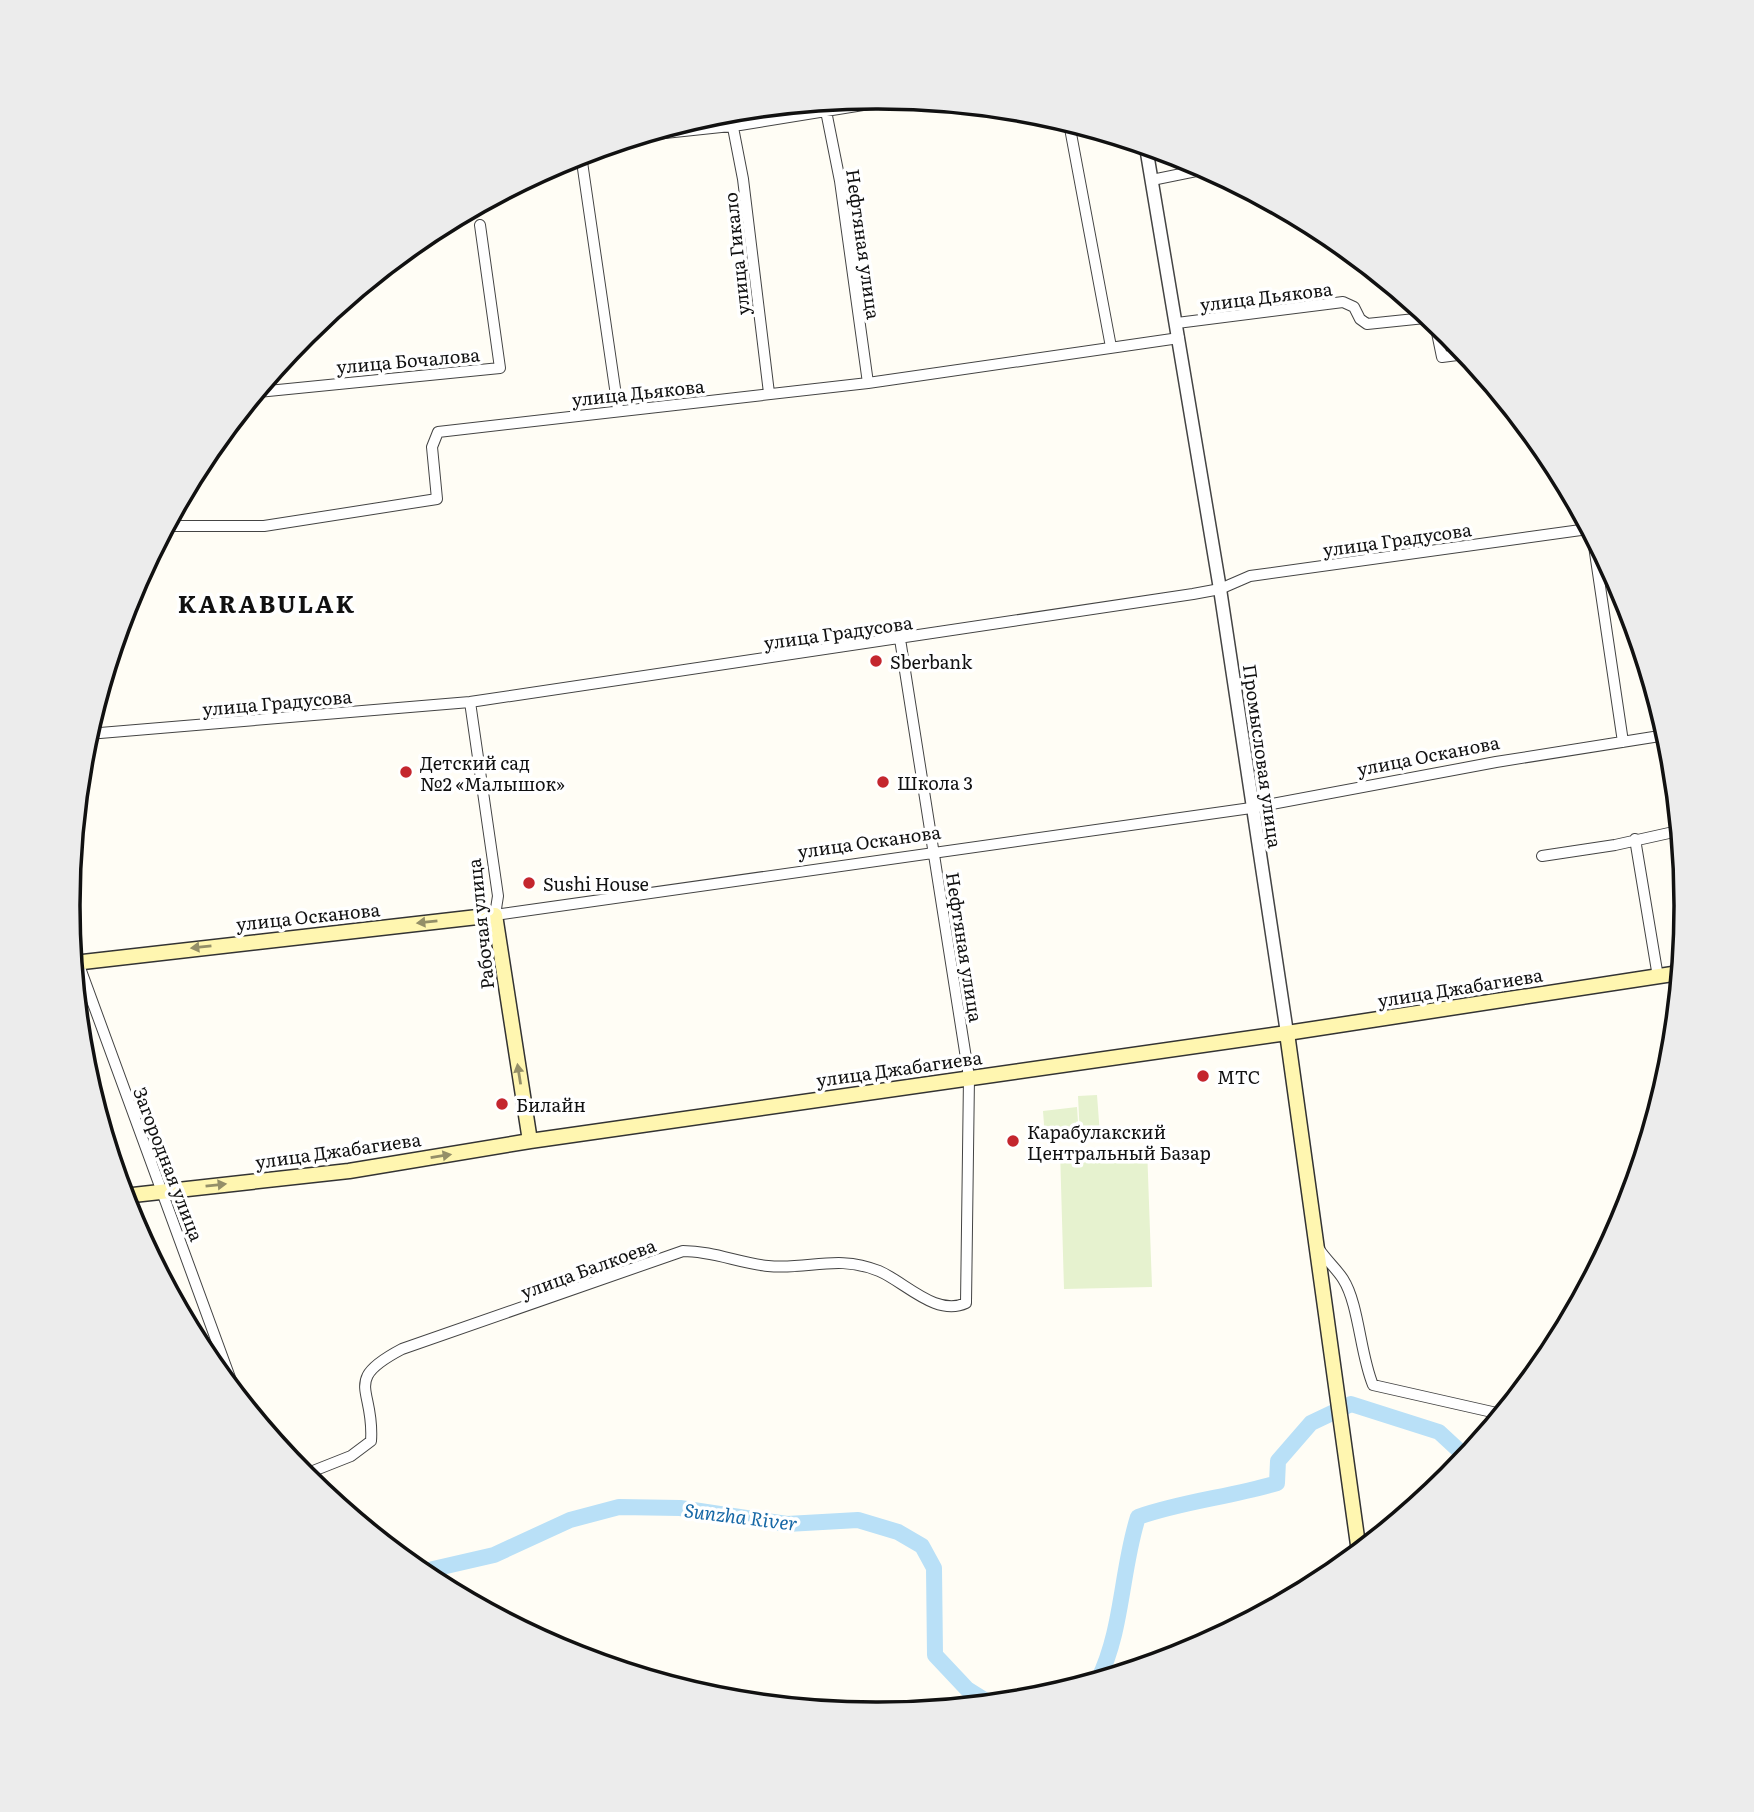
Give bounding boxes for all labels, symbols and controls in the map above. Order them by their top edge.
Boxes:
street label: Нефтяная улица [840,167,888,321]
street label: улица Гикало [716,191,756,317]
street label: улица Дьякова [1198,274,1334,318]
street label: улица Бочалова [335,340,481,380]
street label: улица Дьякова [570,372,706,412]
street label: улица Градусова [1321,515,1473,563]
district label: KARABULAK [178,585,356,620]
street label: улица Градусова [762,608,914,656]
place label: Sberbank [890,648,973,675]
marker: Sberbank [868,653,884,669]
street label: Промысловая улица [1237,662,1289,850]
street label: улица Градусова [201,682,353,722]
street label: улица Осканова [1354,728,1502,782]
place label: Детский сад №2 «Малышок» [420,749,565,797]
marker: Детский сад №2 «Малышок» [398,764,414,780]
place label: Школа 3 [897,769,973,796]
marker: Школа 3 [875,774,891,790]
street label: улица Осканова [795,818,943,864]
street label: Рабочая улица [460,857,500,991]
place label: Sushi House [543,870,649,897]
street label: Нефтяная улица [940,870,990,1024]
marker: Sushi House [521,875,537,891]
street label: улица Осканова [235,895,382,937]
one-way arrow [416,917,438,928]
one-way arrow [189,942,211,953]
street label: улица Джабагиева [1375,961,1545,1013]
street label: улица Джабагиева [814,1043,984,1093]
one-way arrow [513,1062,524,1084]
place label: МТС [1217,1063,1260,1090]
marker: МТС [1195,1068,1211,1084]
street label: Загородная улица [127,1083,211,1245]
place label: Билайн [516,1091,586,1118]
marker: Билайн [494,1096,510,1112]
place label: Карабулакский Центральный Базар [1027,1118,1211,1166]
street label: улица Джабагиева [253,1125,423,1175]
marker: Карабулакский Центральный Базар [1005,1133,1021,1149]
one-way arrow [431,1150,453,1161]
one-way arrow [205,1179,227,1190]
street label: улица Балкоева [517,1231,660,1305]
water label: Sunzha River [683,1495,799,1537]

